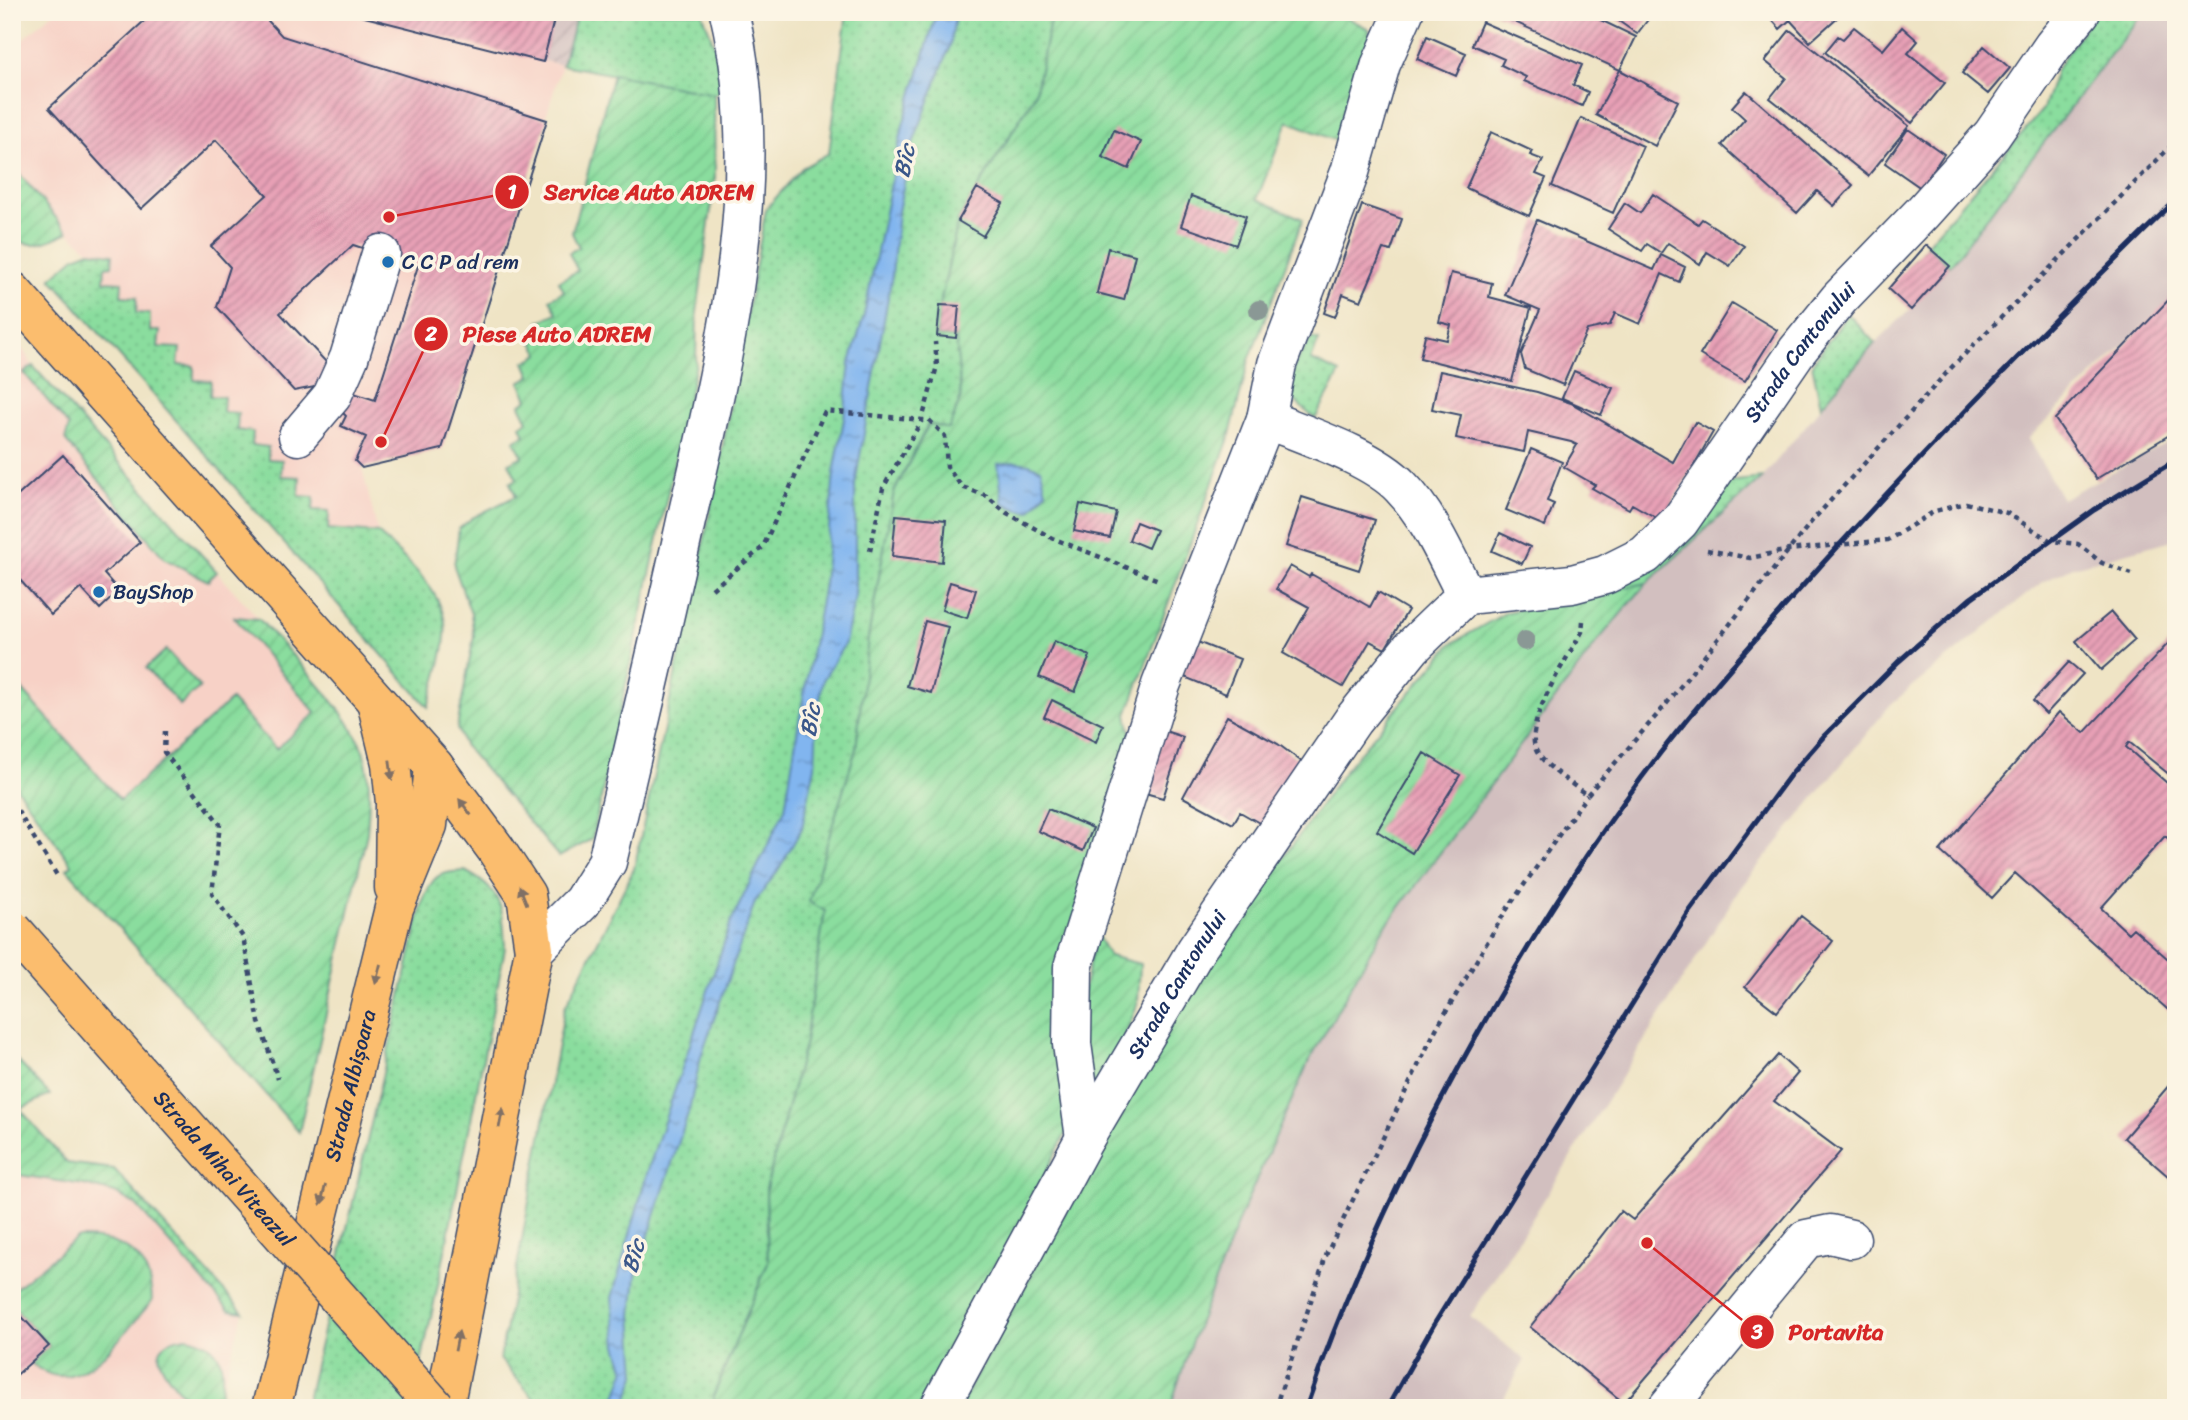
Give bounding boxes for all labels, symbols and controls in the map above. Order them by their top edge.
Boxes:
water label: Bîc [881,138,928,181]
callout: Service Auto ADREM [495,170,768,214]
text: Service Auto ADREM [543,172,755,213]
text: 1 [507,173,517,211]
place label: C C P ad rem [402,243,519,281]
marker: C C P ad rem [380,254,396,270]
street label: Strada Cantonului [1734,272,1866,431]
callout: Piese Auto ADREM [413,312,665,356]
text: Piese Auto ADREM [463,314,652,355]
text: 2 [424,315,437,353]
place label: BayShop [113,573,194,611]
marker: BayShop [91,584,107,600]
water label: Bîc [788,698,834,739]
one-way arrow [385,759,396,781]
one-way arrow [458,798,472,816]
one-way arrow [518,884,529,905]
street label: Strada Cantonului [1117,901,1238,1066]
one-way arrow [372,964,383,986]
street label: Strada Albișoara [313,1005,387,1166]
street label: Strada Mihai Viteazul [143,1081,305,1257]
one-way arrow [496,1107,507,1129]
one-way arrow [317,1184,328,1206]
water label: Bîc [609,1232,658,1278]
callout: Portavita [1739,1310,1898,1354]
text: Portavita [1788,1312,1884,1353]
text: 3 [1750,1313,1763,1351]
one-way arrow [452,1330,463,1352]

